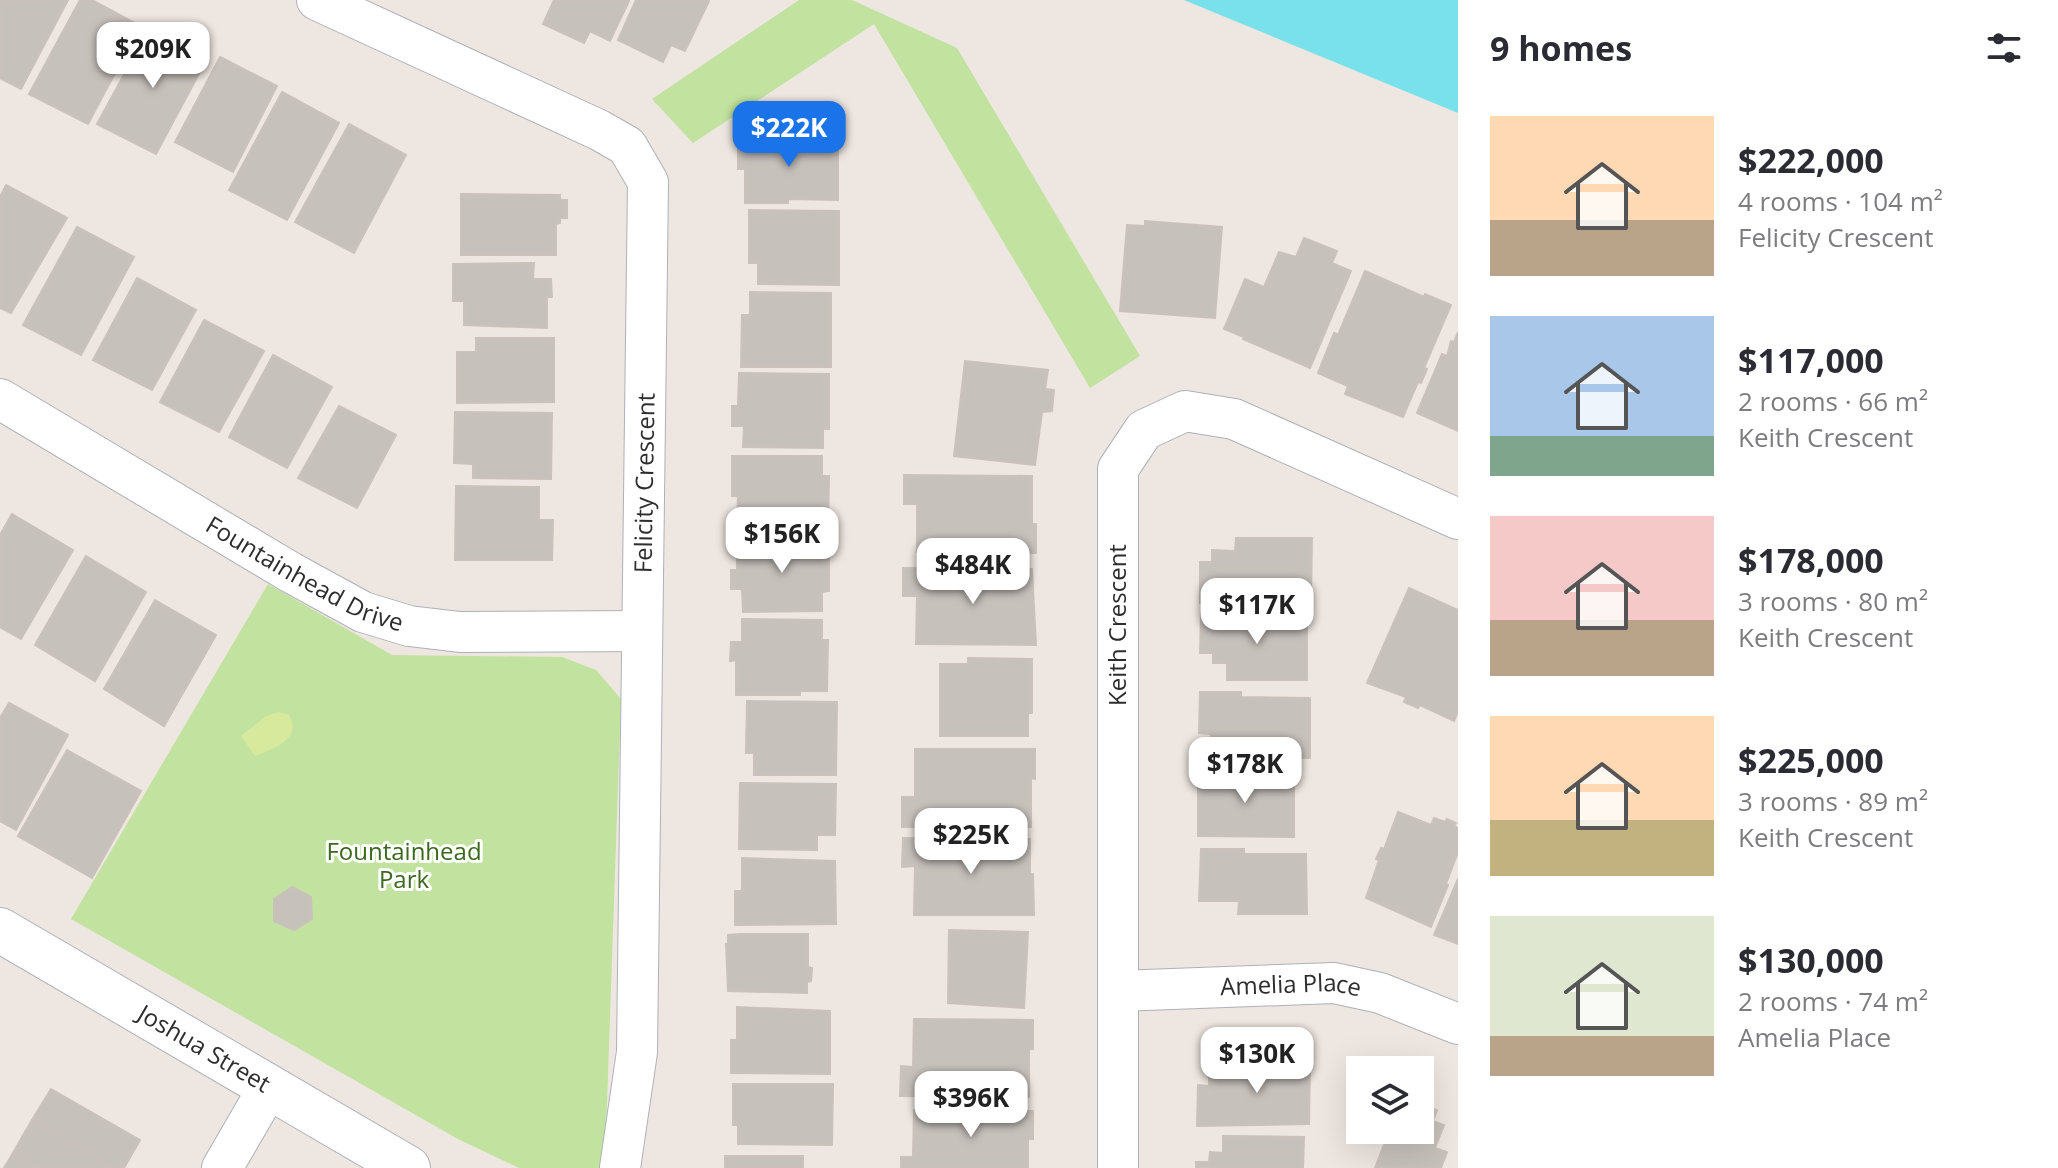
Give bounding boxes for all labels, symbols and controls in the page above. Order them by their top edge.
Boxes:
pin: $209K [97,22,209,90]
text: 9 homes [1490,25,1632,71]
icon: filters [1982,26,2026,70]
text: $209K [115,30,191,66]
pin: $222K [733,101,845,169]
text: $222K [751,109,827,145]
text: $222,000 [1738,137,1884,183]
icon: home [1554,148,1650,244]
text: 4 rooms · 104 m² [1738,183,1943,219]
text: Felicity Crescent [1738,219,1933,255]
text: $117,000 [1738,337,1884,383]
icon: home [1554,348,1650,444]
text: 2 rooms · 66 m² [1738,383,1928,419]
street label: Felicity Crescent [625,392,662,573]
text: Keith Crescent [1738,419,1913,455]
street label: Fountainhead Drive [200,507,408,638]
pin: $156K [726,507,838,575]
text: $156K [744,515,820,551]
text: $178,000 [1738,537,1884,583]
pin: $484K [917,538,1029,606]
street label: Keith Crescent [1100,544,1133,706]
text: $484K [935,546,1011,582]
icon: home [1554,548,1650,644]
pin: $117K [1201,578,1313,646]
text: 3 rooms · 80 m² [1738,583,1928,619]
text: $117K [1219,586,1295,622]
text: Keith Crescent [1738,619,1913,655]
pin: $178K [1189,737,1301,805]
text: $225,000 [1738,737,1884,783]
text: $178K [1207,745,1283,781]
icon: home [1554,748,1650,844]
text: 3 rooms · 89 m² [1738,783,1928,819]
pin: $225K [915,808,1027,876]
text: $225K [933,816,1009,852]
text: Keith Crescent [1738,819,1913,855]
park label: Fountainhead Park [326,834,482,895]
text: $130,000 [1738,937,1884,983]
icon: home [1554,948,1650,1044]
street label: Amelia Place [1220,965,1365,1004]
text: 2 rooms · 74 m² [1738,983,1928,1019]
street label: Joshua Street [130,995,277,1099]
text: Amelia Place [1738,1019,1891,1055]
pin: $130K [1201,1027,1313,1095]
text: $130K [1219,1035,1295,1071]
map controls [1346,1056,1434,1144]
button: layers [1346,1056,1434,1144]
pin: $396K [915,1071,1027,1139]
text: $396K [933,1079,1009,1115]

